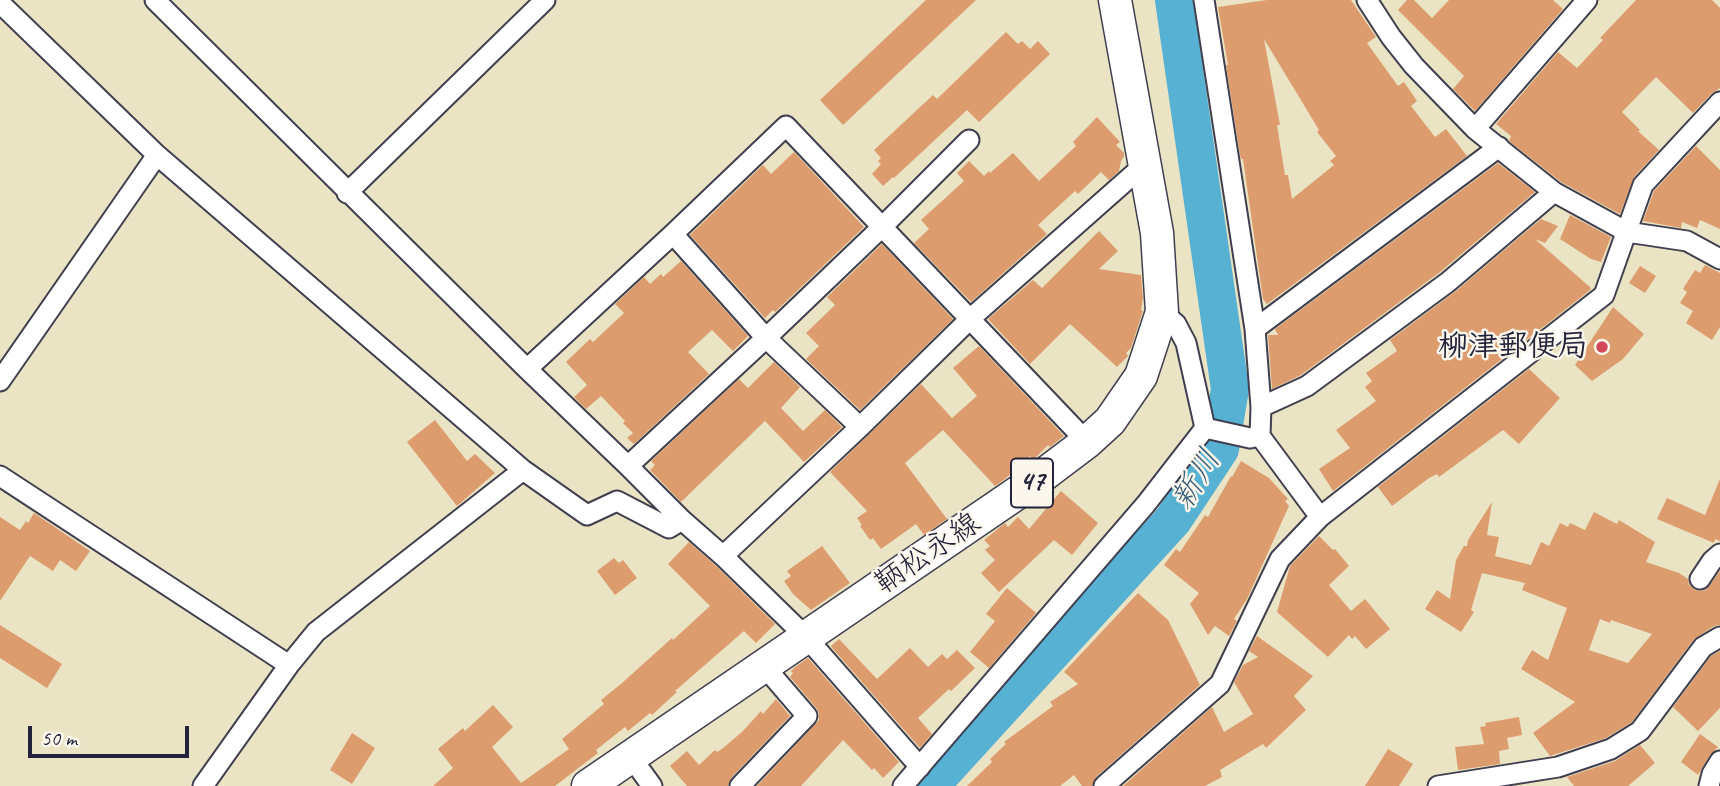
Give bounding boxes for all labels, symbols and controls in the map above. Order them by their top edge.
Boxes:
place label: 柳津郵便局 [1438,329,1588,365]
marker: 柳津郵便局 [1594,339,1610,355]
water label: 新川 [1164,443,1230,517]
road number: 47 [1011,458,1053,508]
street label: 鞆松永線 [868,506,988,602]
scale bar [32,712,192,756]
text: 50 m [41,725,77,751]

